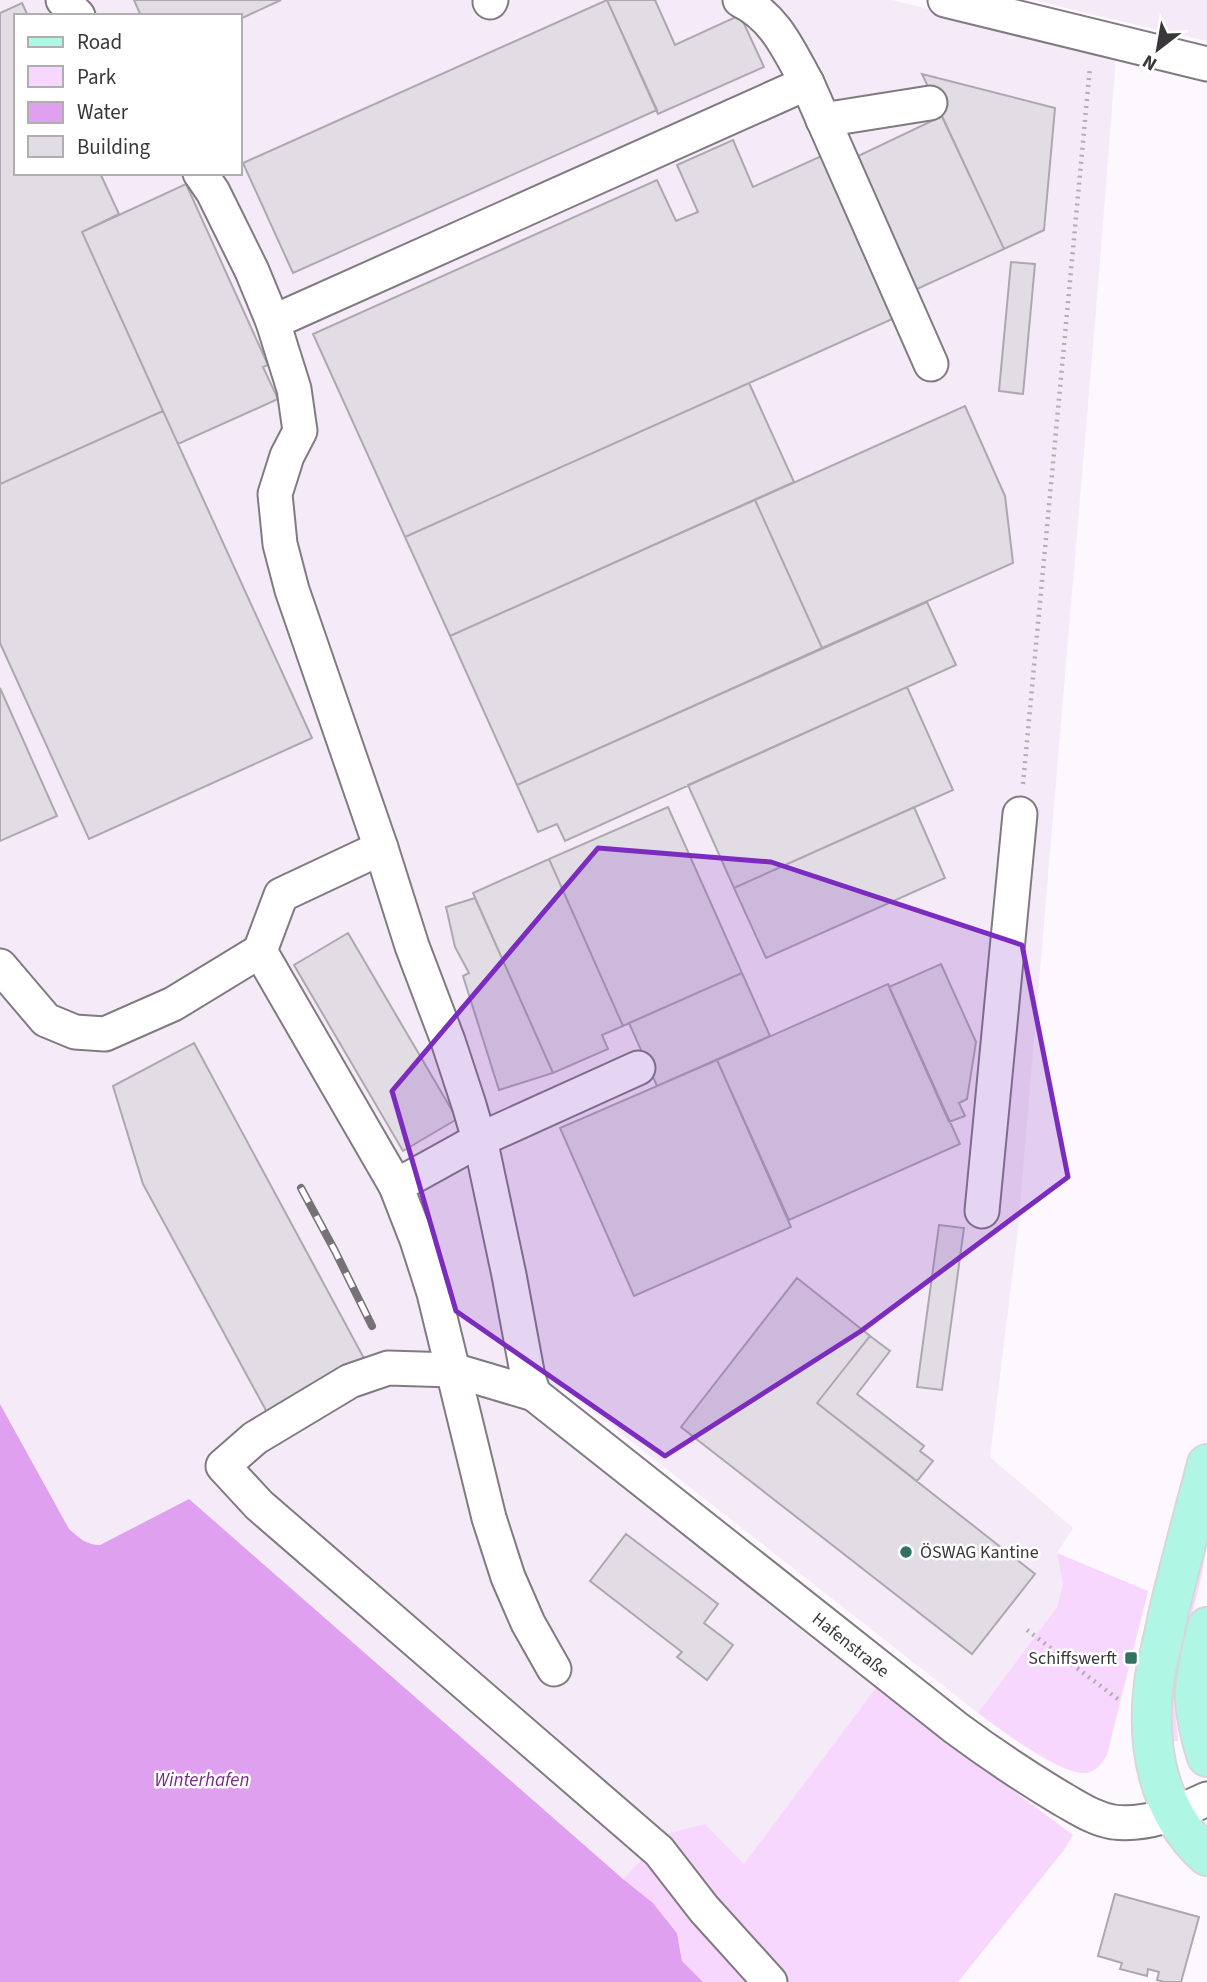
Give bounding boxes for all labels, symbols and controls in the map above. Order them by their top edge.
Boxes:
legend [14,14,242,175]
north arrow [1123,14,1193,84]
text: Road [77,27,122,57]
text: N [1138,47,1162,77]
text: Park [77,62,117,92]
text: Water [77,97,129,127]
text: Building [77,132,151,162]
place label: ÖSWAG Kantine [920,1540,1039,1565]
marker: ÖSWAG Kantine [898,1544,914,1560]
street label: Hafenstraße [807,1607,894,1684]
place label: Schiffswerft [1028,1646,1117,1671]
marker: Schiffswerft [1123,1650,1139,1666]
water label: Winterhafen [155,1767,249,1794]

